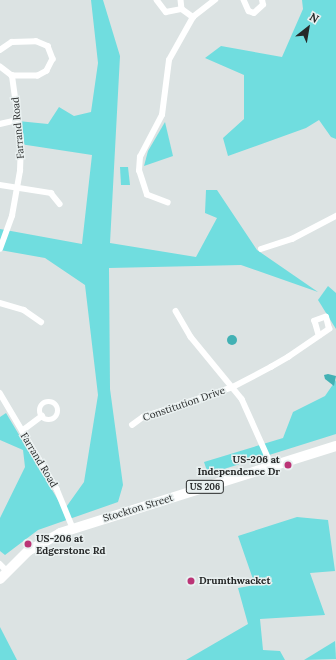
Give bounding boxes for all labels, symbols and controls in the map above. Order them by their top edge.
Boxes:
north arrow [288,8,328,48]
text: N [307,10,321,26]
street label: Farrand Road [9,97,27,159]
street label: Constitution Drive [141,384,227,424]
street label: Farrand Road [18,430,60,490]
place label: US-206 at Independence Dr [197,453,280,476]
marker: US-206 at Independence Dr [283,460,293,470]
road number: US 206 [185,480,225,494]
street label: Stockton Street [101,492,175,524]
place label: US-206 at Edgerstone Rd [36,532,105,556]
marker: US-206 at Edgerstone Rd [23,539,33,549]
place label: Drumthwacket [199,575,271,587]
marker: Drumthwacket [186,576,196,586]

